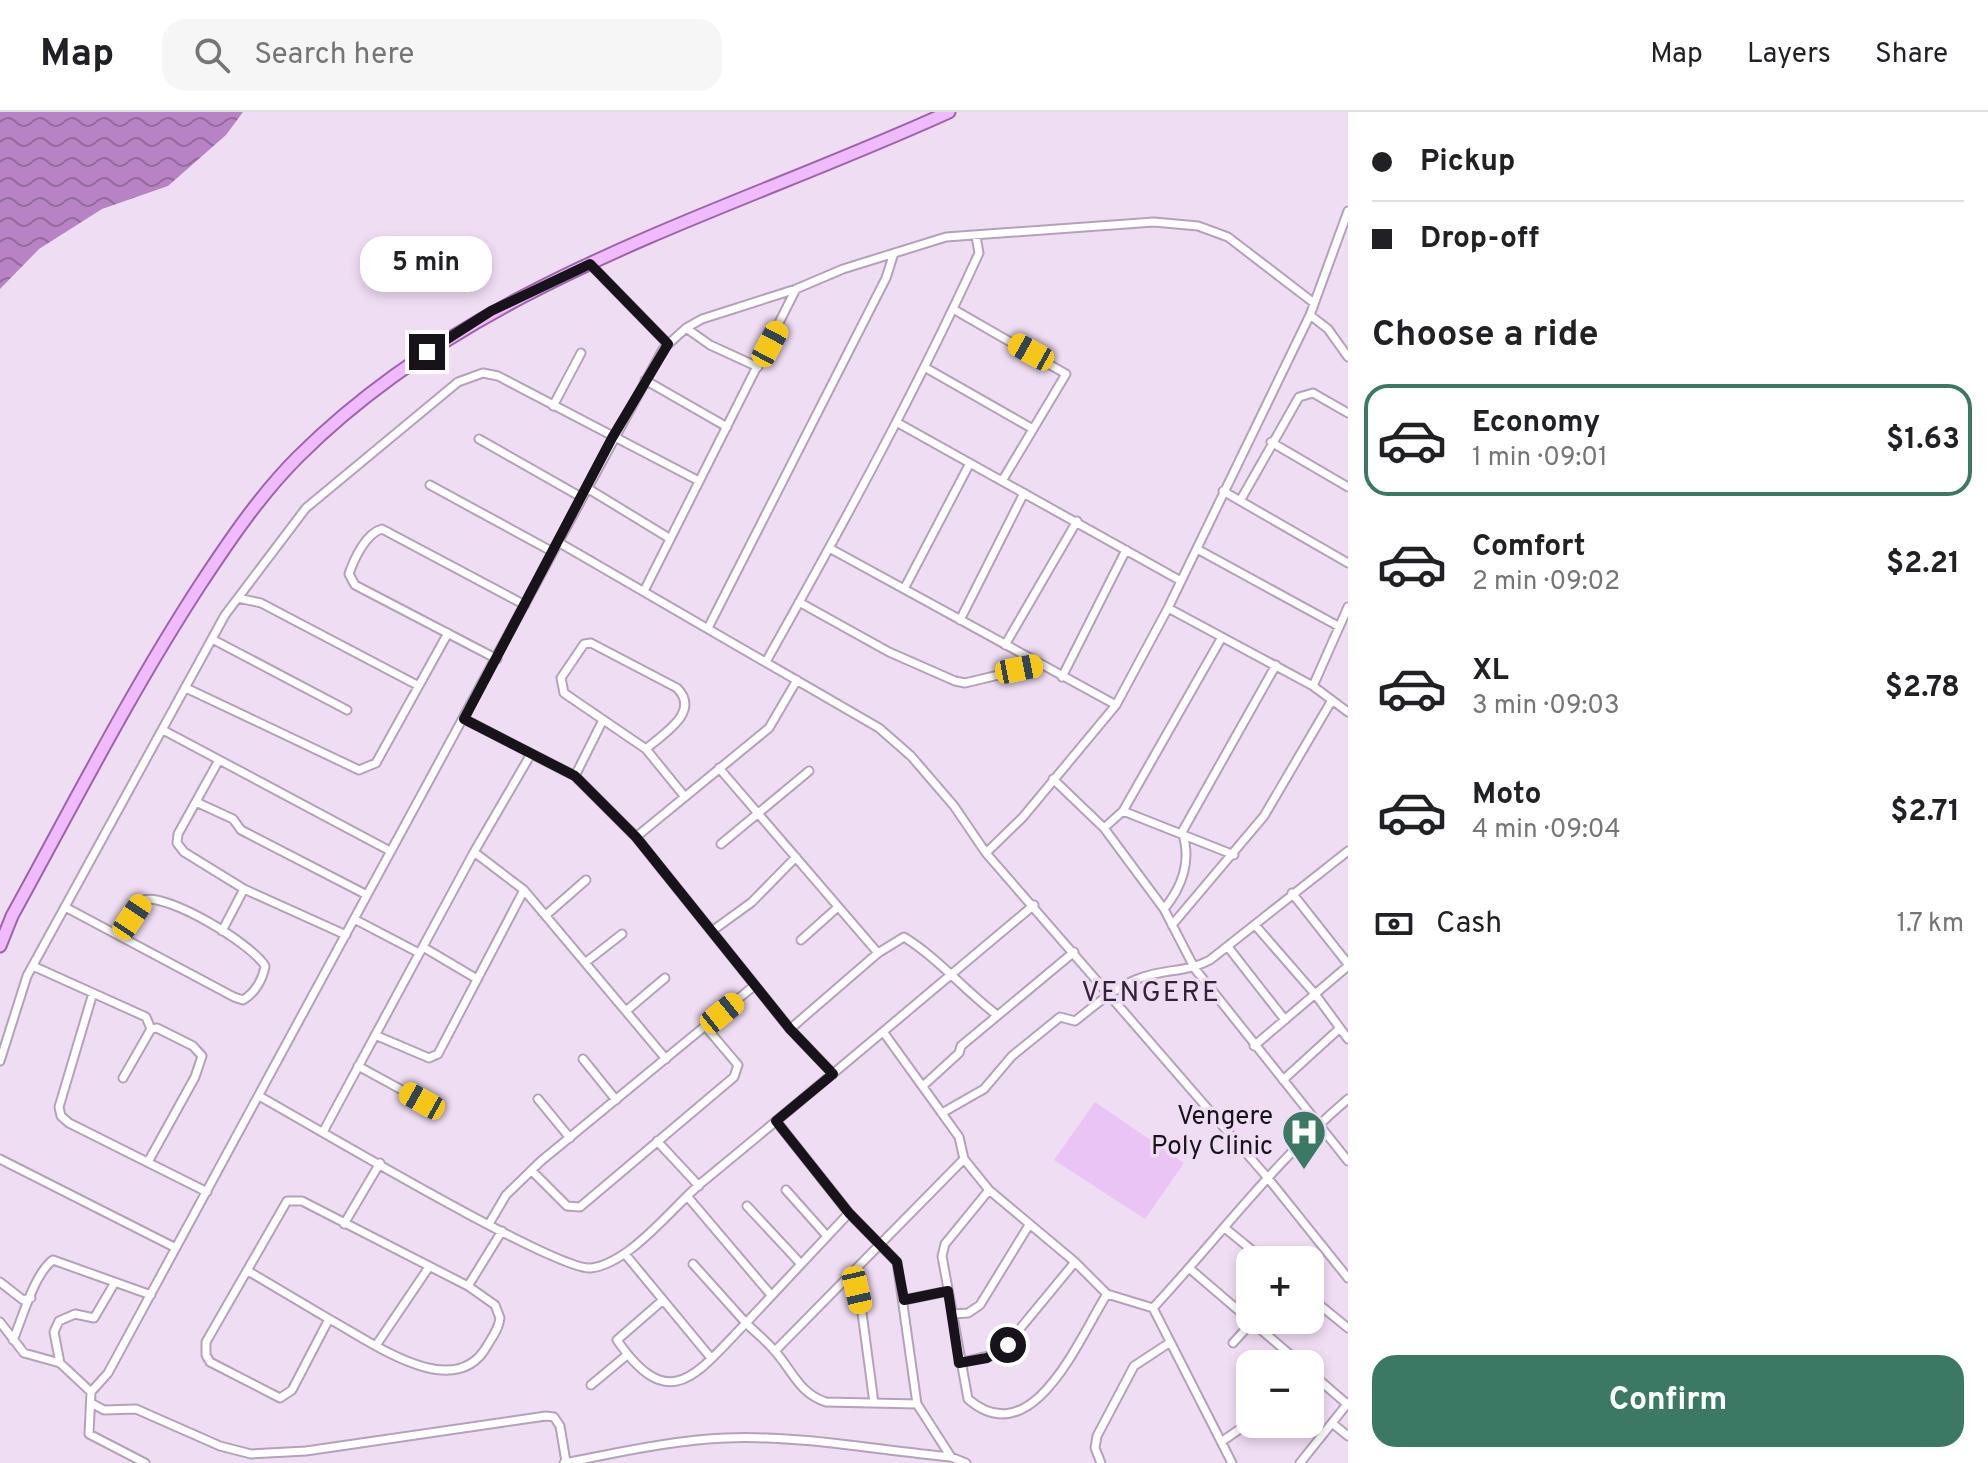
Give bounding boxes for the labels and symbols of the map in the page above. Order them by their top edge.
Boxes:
callout: 5 min [361,236,493,292]
car [748,317,792,371]
car [1004,330,1058,374]
route end [409,334,445,370]
car [993,653,1045,685]
car [109,890,155,944]
district label: VENGERE [1081,976,1221,1012]
car [696,989,748,1037]
car [395,1079,449,1123]
place label: Vengere Poly Clinic [1151,1101,1273,1164]
hospital icon: Vengere Poly Clinic [1280,1108,1328,1171]
car [840,1264,874,1316]
route start [990,1327,1026,1363]

